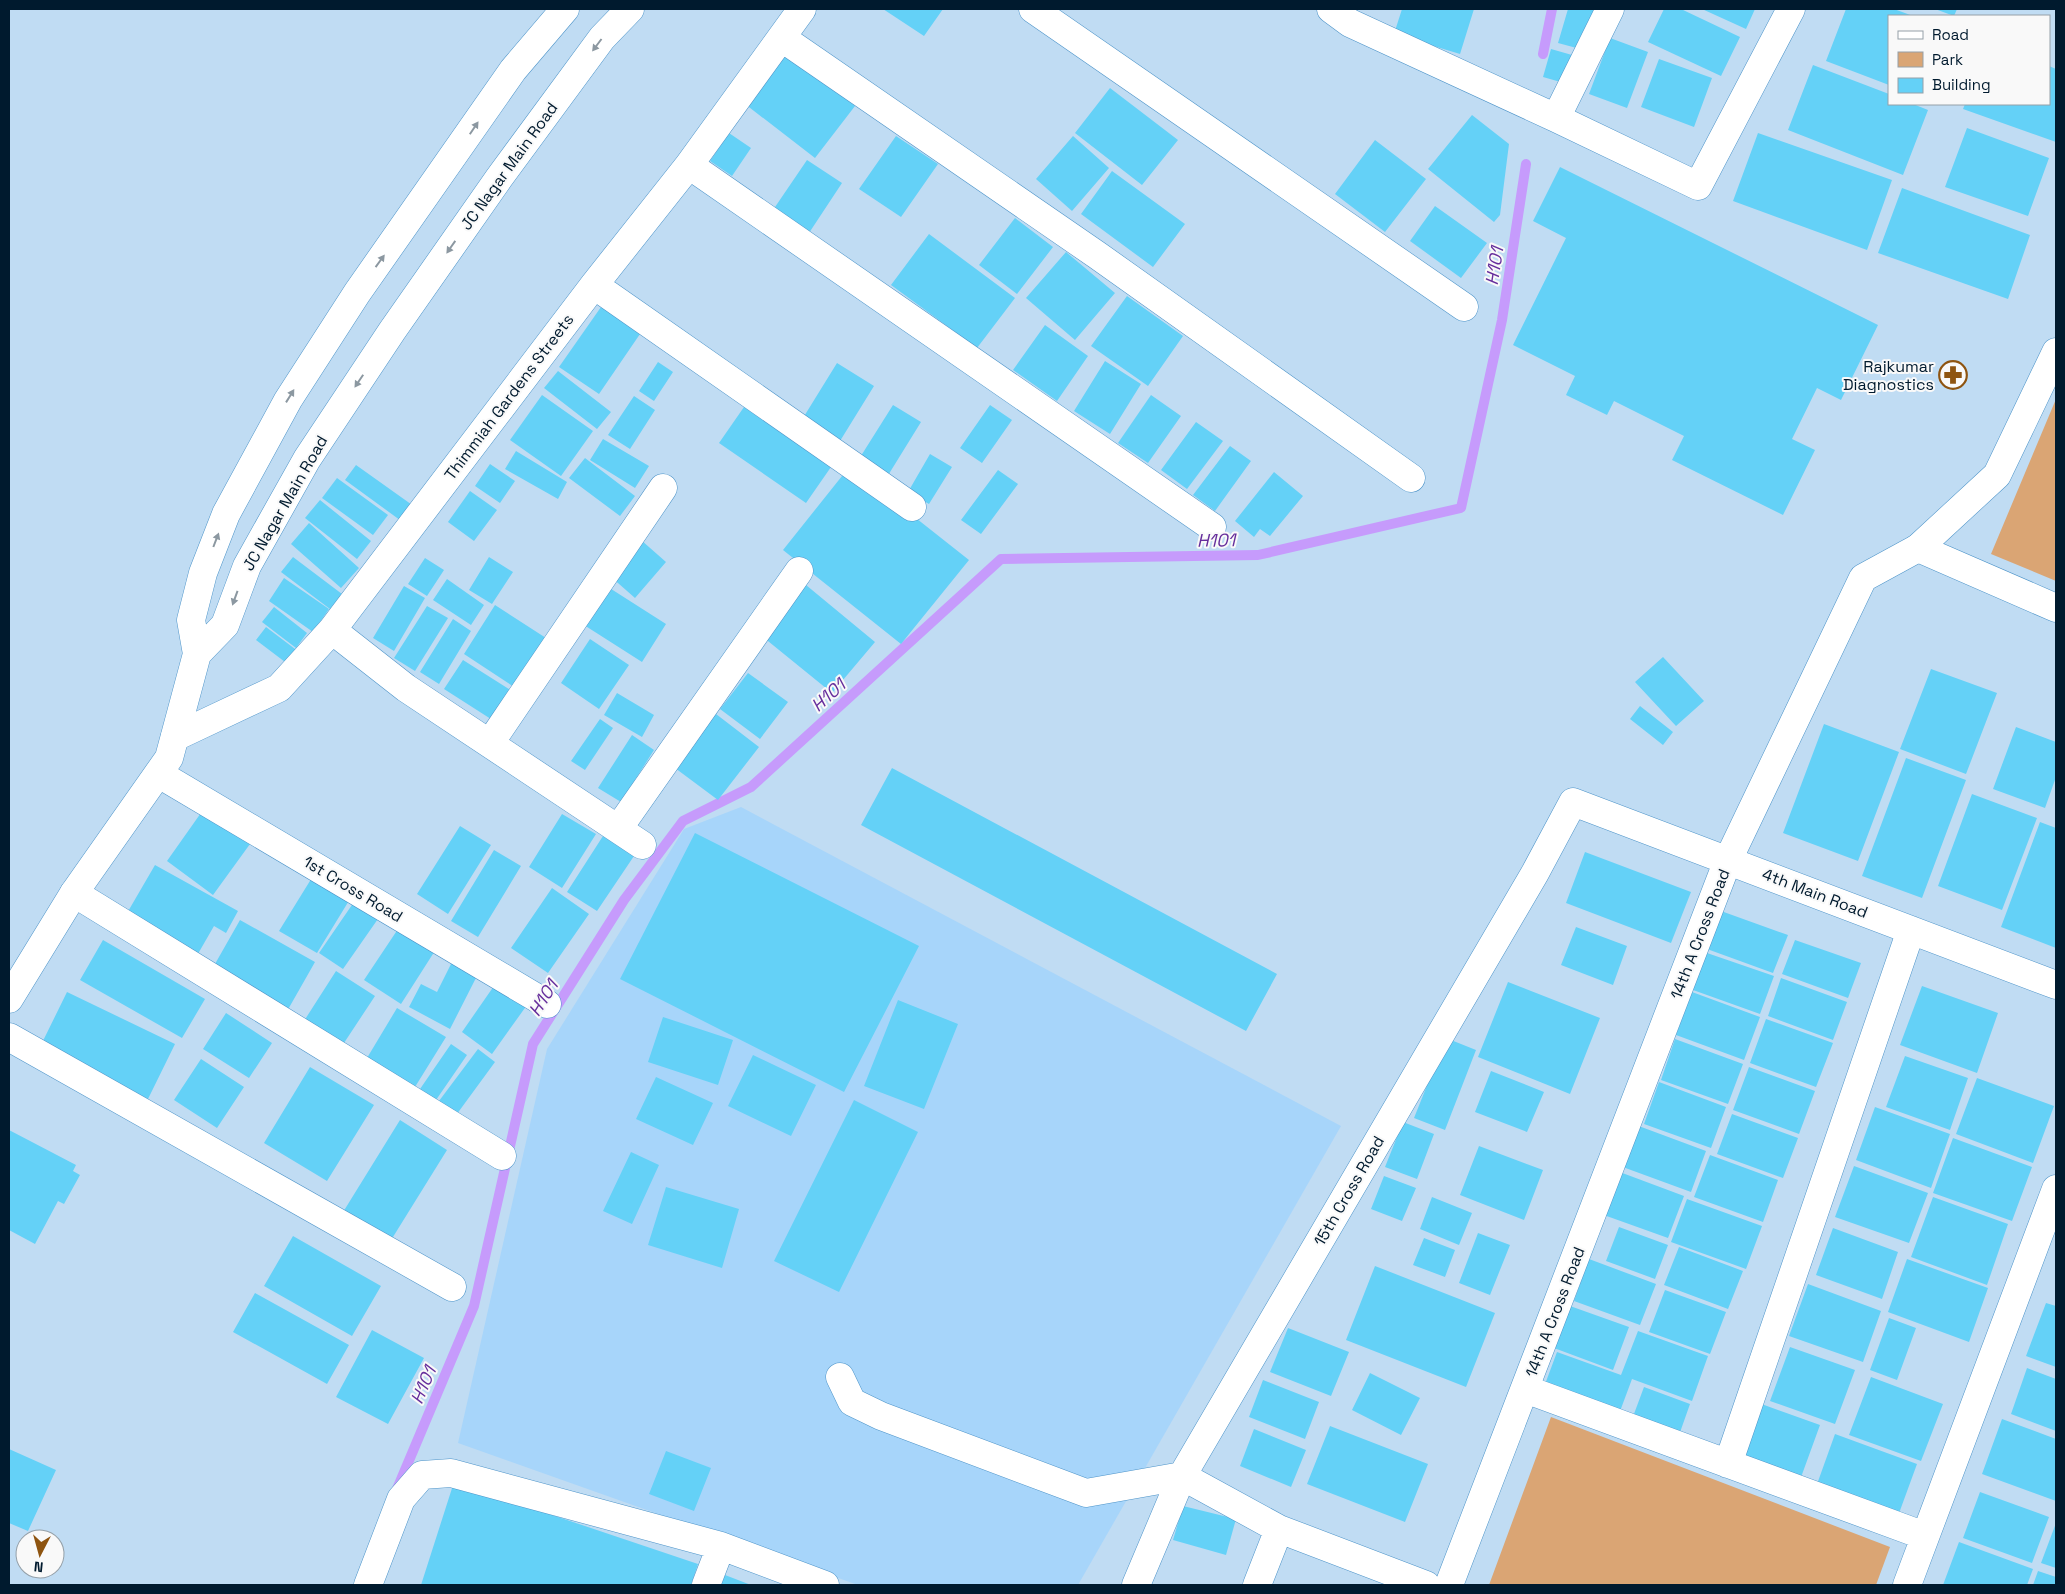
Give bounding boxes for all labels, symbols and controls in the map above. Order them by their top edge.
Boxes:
legend [1888,15,2050,105]
text: Road [1932,25,1969,44]
one-way arrow [592,38,603,51]
text: Park [1932,50,1963,69]
text: Building [1932,75,1991,94]
street label: JC Nagar Main Road [456,98,562,234]
one-way arrow [469,121,479,134]
one-way arrow [446,240,456,254]
water label: H101 [1480,243,1509,287]
one-way arrow [375,254,385,267]
street label: Thimmiah Gardens Streets [440,310,578,484]
place label: Rajkumar Diagnostics [1843,356,1934,395]
pharmacy icon: Rajkumar Diagnostics [1938,360,1968,390]
one-way arrow [354,374,364,388]
one-way arrow [286,389,295,403]
street label: JC Nagar Main Road [238,431,332,575]
water label: H101 [1197,528,1238,552]
one-way arrow [212,532,220,547]
one-way arrow [231,590,238,605]
water label: H101 [806,672,852,716]
street label: 1st Cross Road [299,851,407,927]
street label: 4th Main Road [1759,863,1871,923]
street label: 14th A Cross Road [1665,866,1735,1002]
water label: H101 [523,974,564,1020]
street label: 15th Cross Road [1309,1132,1389,1250]
street label: 14th A Cross Road [1520,1244,1590,1380]
water label: H101 [405,1361,442,1407]
north arrow [15,1529,65,1579]
text: N [33,1557,44,1576]

